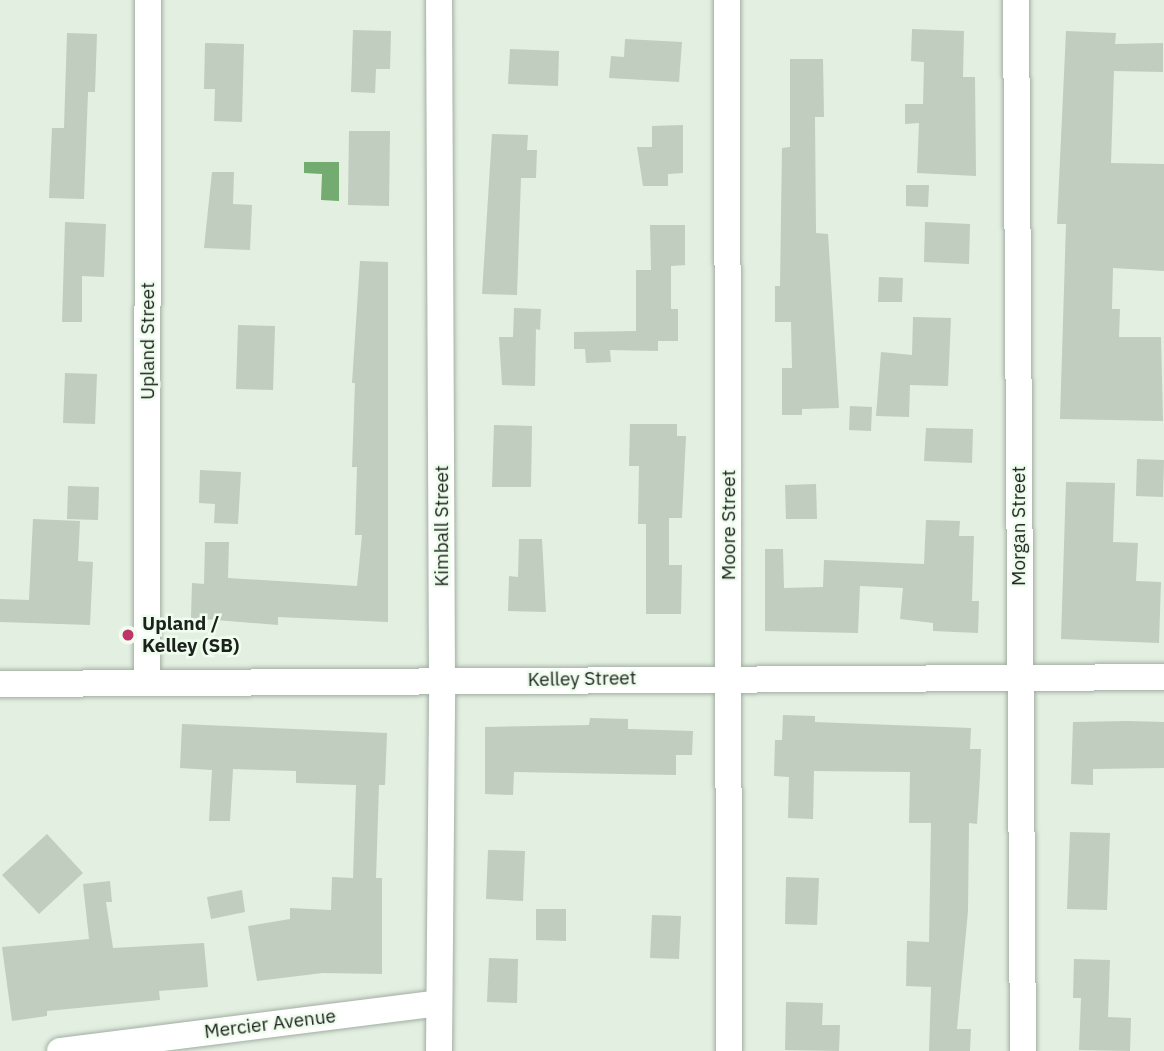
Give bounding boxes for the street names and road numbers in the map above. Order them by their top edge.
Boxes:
street label: Upland Street [137,282,159,400]
street label: Kimball Street [431,465,453,587]
street label: Morgan Street [1008,466,1030,586]
street label: Moore Street [718,470,740,580]
street label: Kelley Street [527,667,637,691]
street label: Mercier Avenue [203,1005,337,1043]

